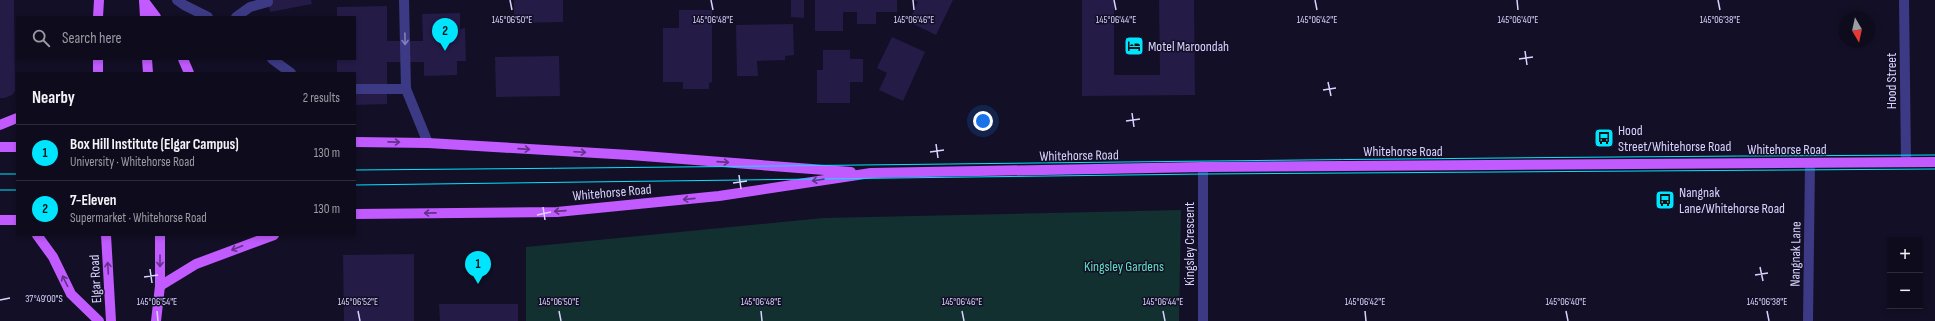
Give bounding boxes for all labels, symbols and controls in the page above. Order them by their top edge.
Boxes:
north arrow [1839,12,1875,48]
text: 145°06'50"E [492,14,532,26]
text: 145°06'48"E [693,14,733,26]
text: 145°06'46"E [894,14,934,26]
text: 145°06'44"E [1096,14,1136,26]
text: 145°06'42"E [1297,14,1337,26]
text: 145°06'40"E [1498,14,1538,26]
text: 145°06'38"E [1700,14,1740,26]
search box [16,16,356,60]
pin: 2 [432,18,458,51]
icon: search [30,27,52,49]
text: Search here [62,29,122,48]
one-way arrow [401,32,409,45]
hotel icon: Motel Maroondah [1123,35,1145,57]
place label: Motel Maroondah [1148,38,1229,55]
street label: Hood Street [1883,53,1900,109]
text: Nearby [32,88,75,108]
text: 2 results [303,90,340,106]
your location [973,111,993,131]
place label: Hood Street/Whitehorse Road [1618,122,1731,155]
bus stop icon: Hood Street/Whitehorse Road [1593,127,1615,149]
text: Box Hill Institute (Elgar Campus) [70,135,239,154]
one-way arrow [387,138,400,146]
street label: Whitehorse Road [1747,141,1827,158]
street label: Whitehorse Road [1363,143,1443,160]
text: 1 [42,145,48,161]
text: 130 m [314,145,340,161]
one-way arrow [517,146,530,153]
street label: Whitehorse Road [1039,146,1119,165]
one-way arrow [573,149,586,156]
text: University · Whitehorse Road [70,154,195,170]
one-way arrow [716,158,729,165]
one-way arrow [812,176,825,184]
street label: Whitehorse Road [572,181,652,204]
place label: Nangnak Lane/Whitehorse Road [1679,184,1785,217]
bus stop icon: Nangnak Lane/Whitehorse Road [1654,189,1676,211]
text: 7-Eleven [70,191,117,210]
one-way arrow [683,195,696,203]
text: 2 [42,201,48,217]
text: 130 m [314,201,340,217]
street label: Kingsley Crescent [1181,202,1198,286]
one-way arrow [554,208,567,215]
text: Supermarket · Whitehorse Road [70,210,207,226]
one-way arrow [424,210,437,217]
street label: Nangnak Lane [1786,221,1805,287]
map controls [1887,237,1923,309]
button: + [1887,237,1923,273]
one-way arrow [232,245,244,253]
pin: 1 [465,251,491,284]
street label: Elgar Road [86,254,105,304]
one-way arrow [156,254,164,267]
park label: Kingsley Gardens [1084,258,1164,275]
one-way arrow [105,262,112,275]
button: − [1887,273,1923,309]
one-way arrow [61,275,68,287]
text: 37°49'00"S [25,293,63,305]
text: 145°06'54"E [137,296,177,308]
text: 145°06'52"E [338,296,378,308]
text: 145°06'50"E [539,296,579,308]
text: 145°06'48"E [741,296,781,308]
text: 145°06'46"E [942,296,982,308]
text: 145°06'44"E [1143,296,1183,308]
text: 145°06'42"E [1345,296,1385,308]
text: 145°06'40"E [1546,296,1586,308]
text: 145°06'38"E [1747,296,1787,308]

